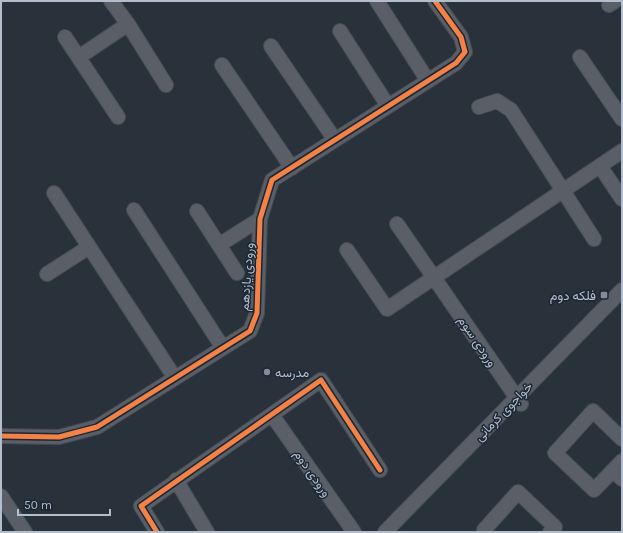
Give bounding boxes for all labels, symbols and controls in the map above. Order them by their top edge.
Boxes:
street label: ورودی یازدهم [237,242,257,312]
place label: فلکه دوم [550,288,596,304]
marker: فلکه دوم [599,290,609,300]
street label: ورودی سوم [454,313,500,370]
place label: مدرسه [275,365,309,381]
marker: مدرسه [262,367,272,377]
street label: خواجوی کرمانی [471,378,536,445]
street label: ورودی دوم [290,447,334,500]
scale bar [18,491,110,517]
text: 50 m [24,498,52,512]

